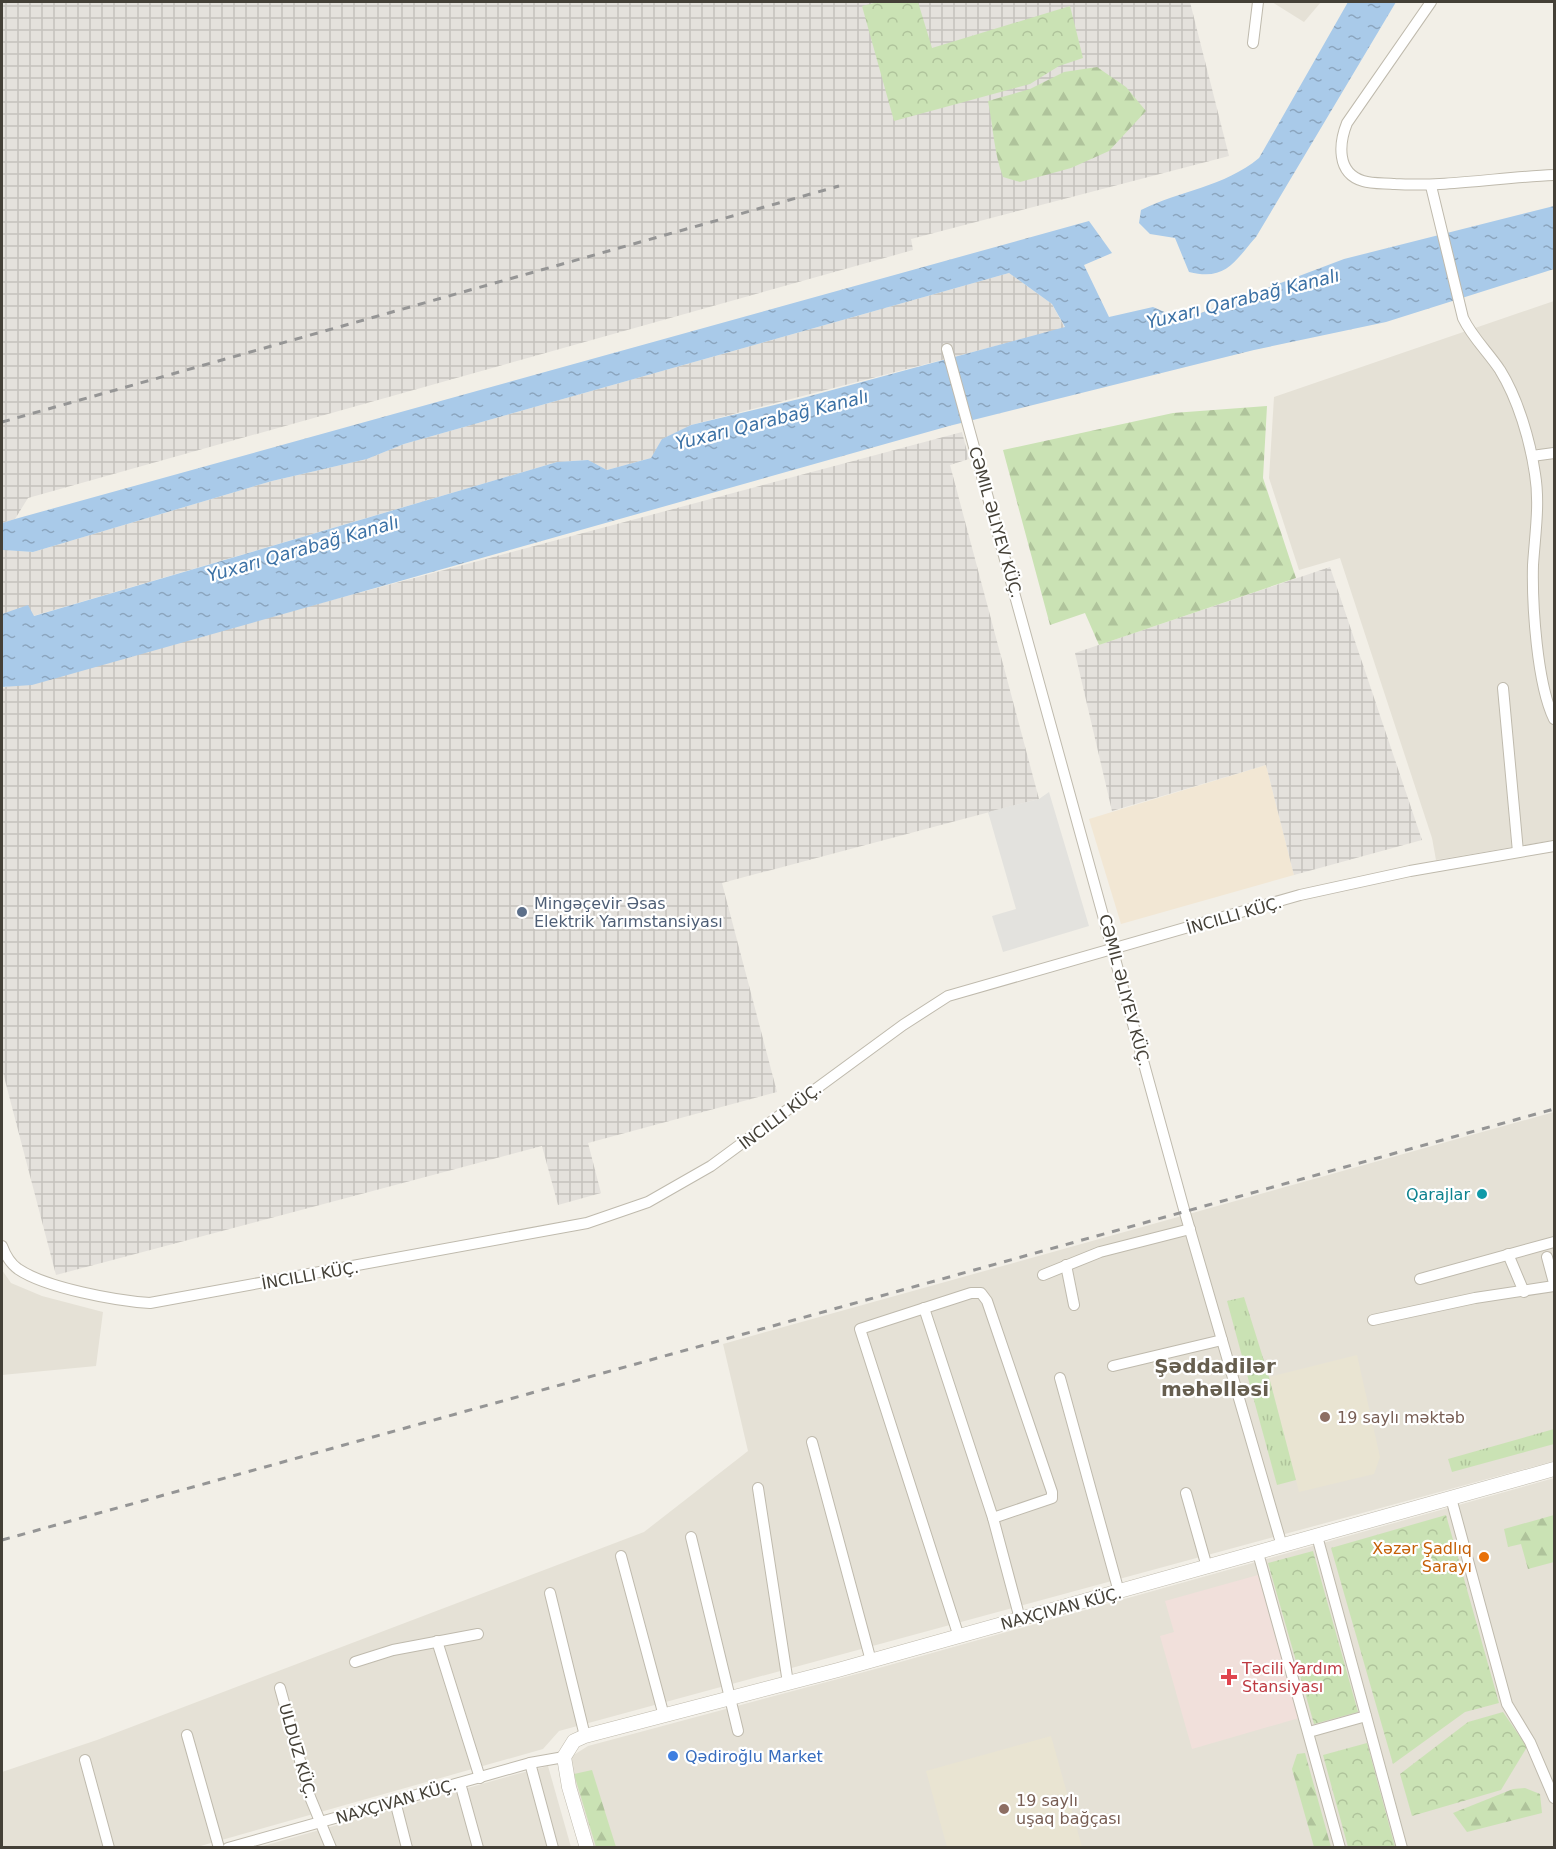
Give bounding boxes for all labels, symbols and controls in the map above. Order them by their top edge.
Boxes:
water label: Yuxarı Qarabağ Kanalı [1144,264,1342,333]
water label: Yuxarı Qarabağ Kanalı [673,385,871,454]
street label: CƏMIL ƏLIYEV KÜÇ. [965,444,1026,600]
water label: Yuxarı Qarabağ Kanalı [205,511,401,586]
street label: İNCILLI KÜÇ. [1184,893,1284,938]
place label: Mingəçevir Əsas Elektrik Yarımstansiyası [534,894,723,931]
marker: Mingəçevir Əsas Elektrik Yarımstansiyası [515,905,529,919]
street label: CƏMIL ƏLIYEV KÜÇ. [1095,912,1154,1068]
street label: İNCILLI KÜÇ. [735,1079,825,1154]
place label: Qarajlar [1406,1185,1470,1204]
marker: Qarajlar [1475,1187,1489,1201]
street label: İNCILLI KÜÇ. [260,1258,360,1293]
district label: Şəddadilər məhəlləsi [1154,1354,1276,1401]
place label: 19 saylı məktəb [1337,1408,1465,1427]
marker: 19 saylı məktəb [1318,1410,1332,1424]
place label: Xəzər Şadlıq Sarayı [1372,1539,1472,1576]
marker: Xəzər Şadlıq Sarayı [1477,1550,1491,1564]
street label: NAXÇIVAN KÜÇ. [999,1583,1124,1634]
place label: Təcili Yardım Stansiyası [1241,1659,1343,1696]
marker: Təcili Yardım Stansiyası [1220,1668,1238,1686]
street label: ULDUZ KÜÇ. [275,1701,320,1801]
place label: Qədiroğlu Market [685,1747,823,1766]
marker: Qədiroğlu Market [666,1749,680,1763]
street label: NAXÇIVAN KÜÇ. [334,1775,459,1828]
place label: 19 saylı uşaq bağçası [1016,1791,1121,1828]
marker: 19 saylı uşaq bağçası [997,1802,1011,1816]

